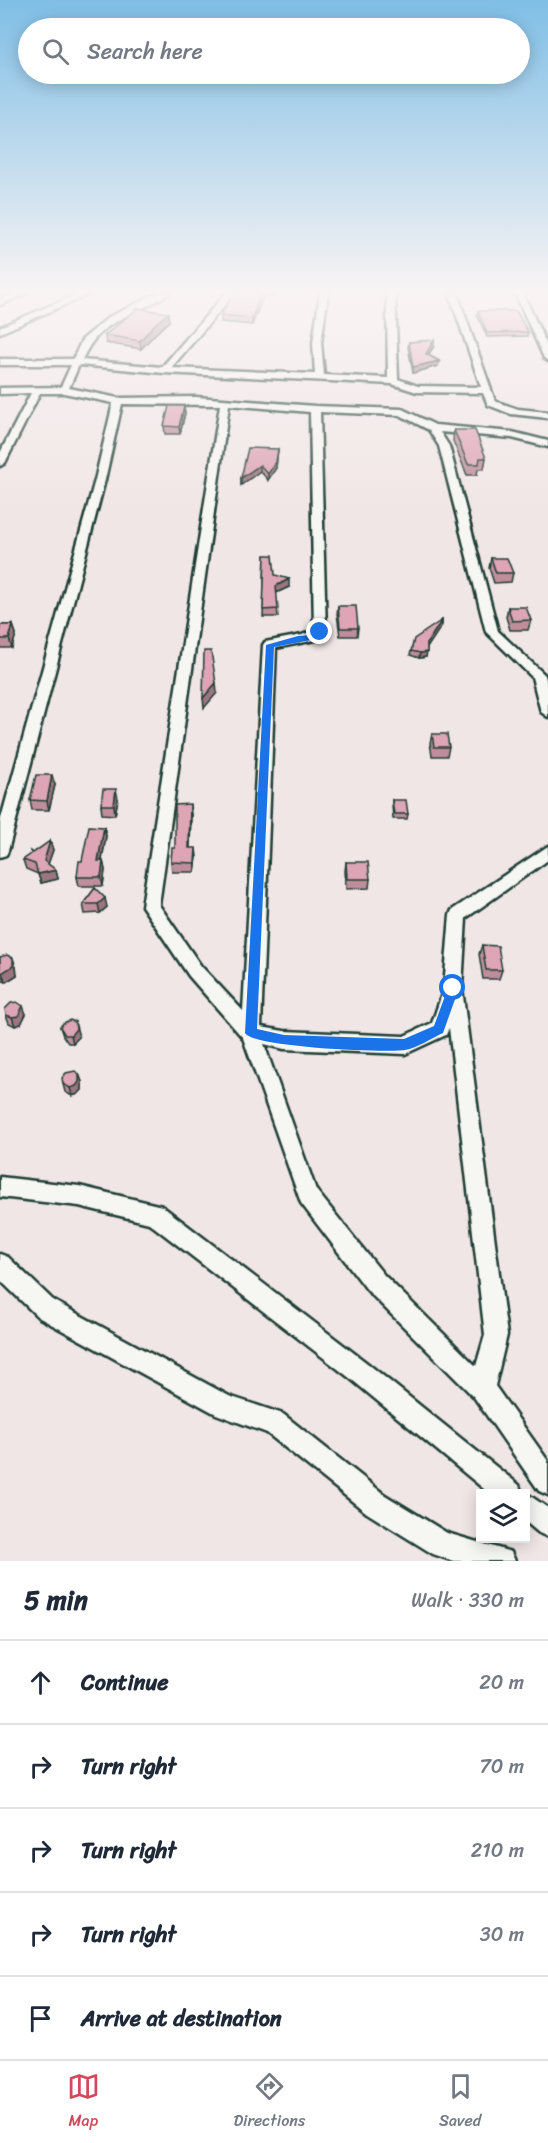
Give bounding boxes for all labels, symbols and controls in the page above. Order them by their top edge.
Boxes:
search box [18,18,530,84]
text: Search here [87,32,203,71]
icon: search [39,35,72,68]
route end [306,618,332,644]
route start [439,974,465,1000]
map controls [476,1489,530,1543]
button: layers [476,1489,530,1543]
text: 5 min [24,1577,88,1623]
text: Walk · 330 m [411,1583,524,1618]
text: Continue [81,1663,169,1702]
text: 20 m [479,1665,524,1700]
icon: ahead [24,1666,57,1699]
text: Turn right [81,1747,176,1786]
text: 70 m [479,1749,524,1784]
icon: right [24,1750,57,1783]
text: Turn right [81,1831,176,1870]
text: 210 m [471,1833,524,1868]
icon: right [24,1834,57,1867]
text: Turn right [81,1915,176,1954]
text: 30 m [480,1917,524,1952]
icon: right [24,1918,57,1951]
text: Arrive at destination [81,1999,282,2038]
icon: arrive [24,2002,57,2035]
tab: Map [67,2070,100,2135]
tab: Directions [234,2070,305,2135]
tab: Saved [439,2070,481,2135]

